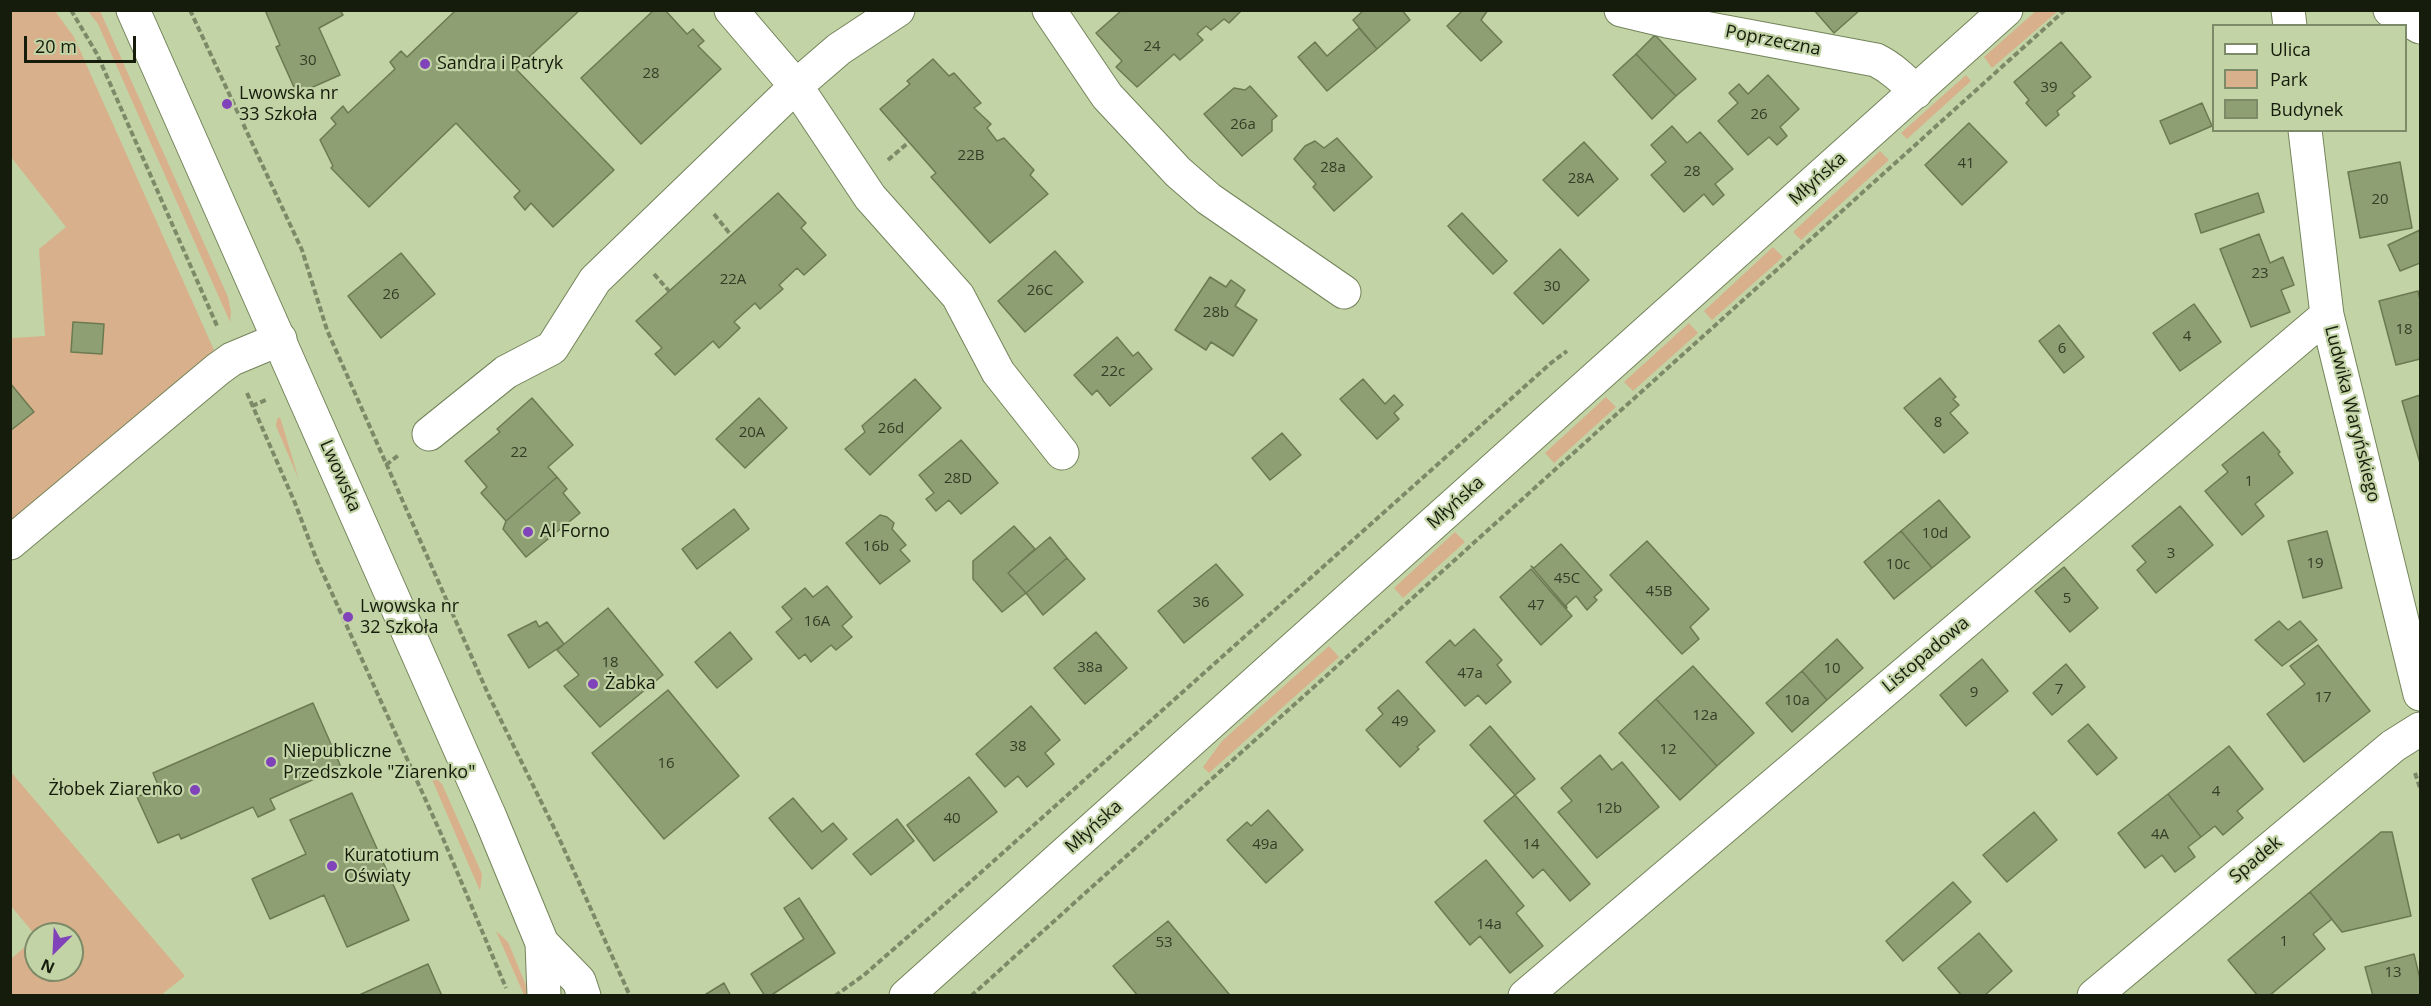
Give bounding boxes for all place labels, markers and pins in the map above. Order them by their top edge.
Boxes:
place label: Sandra i Patryk [437,53,563,75]
marker: Sandra i Patryk [418,57,432,71]
place label: Lwowska nr 33 Szkoła [239,83,338,125]
marker: Lwowska nr 33 Szkoła [220,97,234,111]
place label: Al Forno [540,521,610,543]
marker: Al Forno [521,525,535,539]
place label: Lwowska nr 32 Szkoła [360,596,459,638]
marker: Lwowska nr 32 Szkoła [341,610,355,624]
place label: Żabka [605,673,656,695]
marker: Żabka [586,677,600,691]
place label: Niepubliczne Przedszkole "Ziarenko" [283,741,475,783]
marker: Niepubliczne Przedszkole "Ziarenko" [264,755,278,769]
place label: Żłobek Ziarenko [48,779,183,801]
marker: Żłobek Ziarenko [188,783,202,797]
place label: Kuratotium Oświaty [344,845,439,888]
marker: Kuratotium Oświaty [325,859,339,873]

